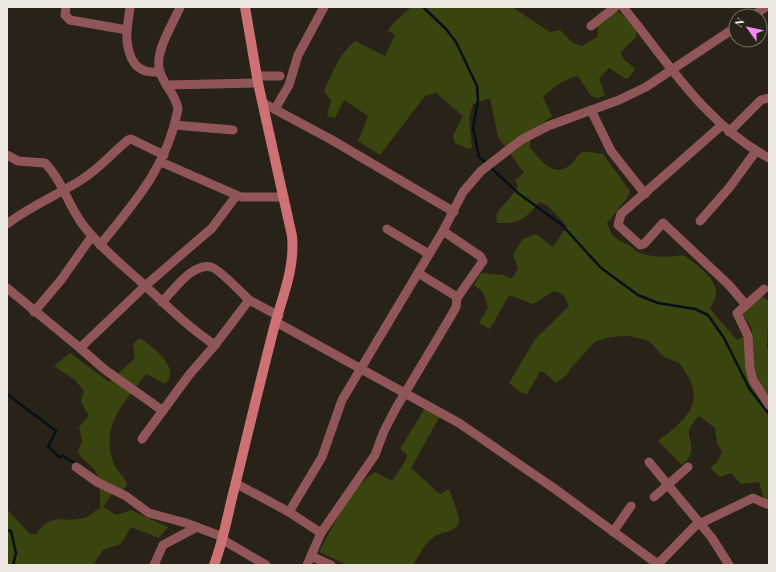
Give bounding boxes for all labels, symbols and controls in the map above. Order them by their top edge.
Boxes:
north arrow [728,8,768,48]
text: N [731,15,748,30]

